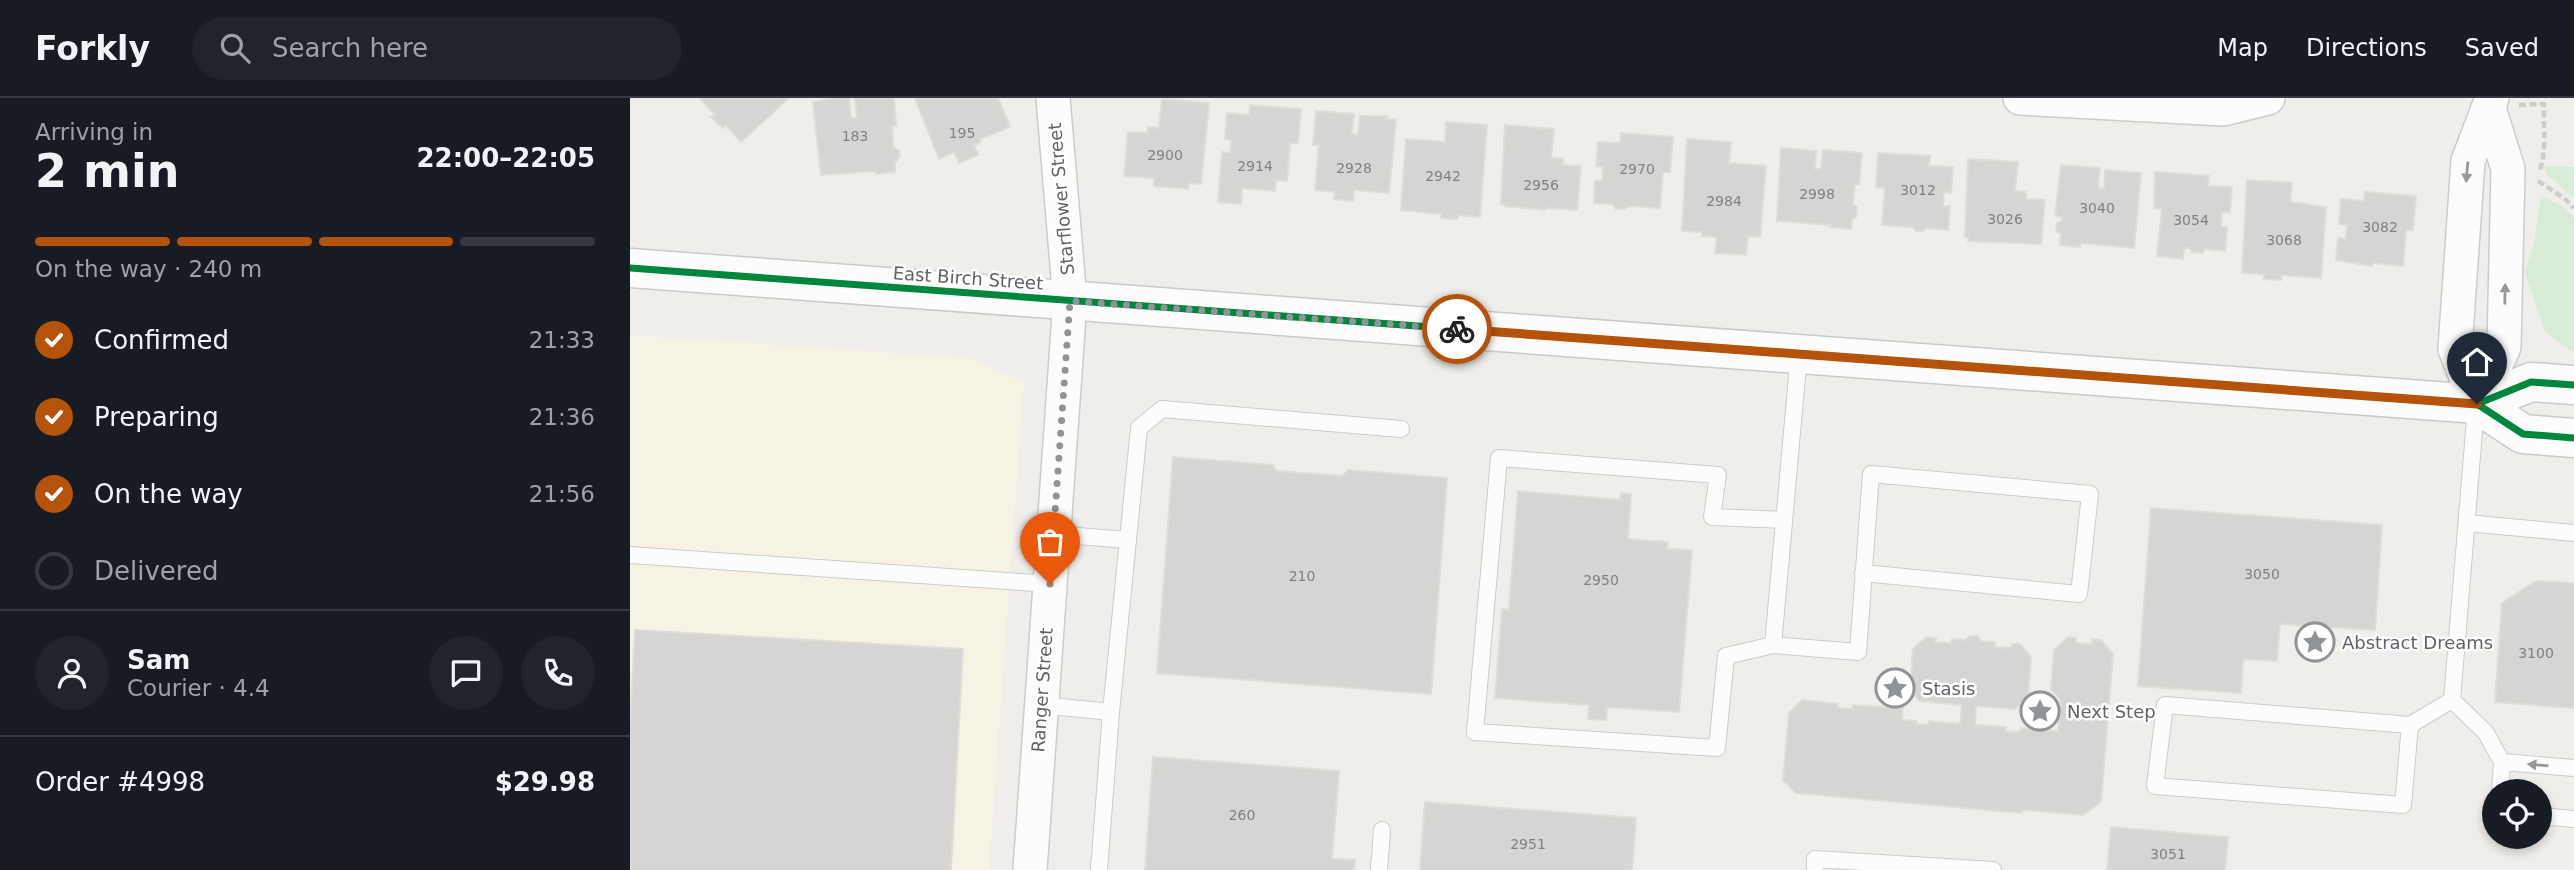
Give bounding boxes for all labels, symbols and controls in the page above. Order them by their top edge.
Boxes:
search box [192,17,682,80]
text: Forkly [35,29,150,68]
icon: search [216,29,254,67]
text: Search here [272,33,428,63]
text: Map [2217,34,2268,62]
text: Directions [2306,34,2427,62]
text: Saved [2465,34,2539,62]
text: Arriving in [35,119,153,145]
street label: Starflower Street [1044,122,1078,276]
house number: 195 [949,125,975,141]
house number: 183 [842,128,868,144]
text: 22:00–22:05 [416,143,595,173]
text: 2 min [35,144,179,198]
house number: 2900 [1147,147,1183,163]
house number: 2914 [1237,158,1273,174]
house number: 2928 [1336,160,1372,176]
house number: 2970 [1619,161,1655,177]
one-way arrow [2461,161,2472,183]
house number: 2942 [1425,168,1461,184]
house number: 2956 [1523,177,1559,193]
house number: 3012 [1900,182,1936,198]
house number: 2998 [1799,186,1835,202]
house number: 2984 [1706,193,1742,209]
house number: 3040 [2079,200,2115,216]
house number: 3026 [1987,211,2023,227]
house number: 3054 [2173,212,2209,228]
house number: 3082 [2362,219,2398,235]
house number: 3068 [2266,232,2302,248]
text: On the way · 240 m [35,256,262,282]
street label: East Birch Street [892,262,1044,294]
one-way arrow [2500,282,2511,304]
courier [1422,294,1492,364]
icon: bike [1438,310,1476,348]
icon: check [35,321,73,359]
text: Confirmed [94,325,229,355]
text: 21:33 [529,327,595,353]
pin [2447,332,2507,404]
icon: home [2458,343,2496,381]
icon: check [35,398,73,436]
text: Preparing [94,402,219,432]
text: 21:36 [529,404,595,430]
icon: check [35,475,73,513]
text: On the way [94,479,243,509]
text: 21:56 [529,481,595,507]
pin [1020,512,1080,584]
icon: bag [1031,523,1069,561]
text: Delivered [94,556,218,586]
house number: 3050 [2244,566,2280,582]
house number: 210 [1289,568,1315,584]
house number: 2950 [1583,572,1619,588]
place icon: Abstract Dreams [2294,621,2336,663]
street label: Ranger Street [1027,627,1057,753]
place label: Abstract Dreams [2342,632,2493,653]
button: person [35,636,109,710]
button: chat [429,636,503,710]
button: phone [521,636,595,710]
text: Sam [127,645,190,675]
house number: 3100 [2518,645,2554,661]
place icon: Stasis [1874,667,1916,709]
text: Courier · 4.4 [127,675,270,701]
place label: Stasis [1922,678,1975,699]
place icon: Next Step [2019,690,2061,732]
place label: Next Step [2067,701,2156,722]
one-way arrow [2527,759,2549,770]
text: Order #4998 [35,767,205,797]
text: $29.98 [495,767,595,797]
map controls [2482,779,2552,849]
button: locate [2482,779,2552,849]
house number: 260 [1229,807,1255,823]
house number: 2951 [1510,836,1546,852]
house number: 3051 [2150,846,2186,862]

